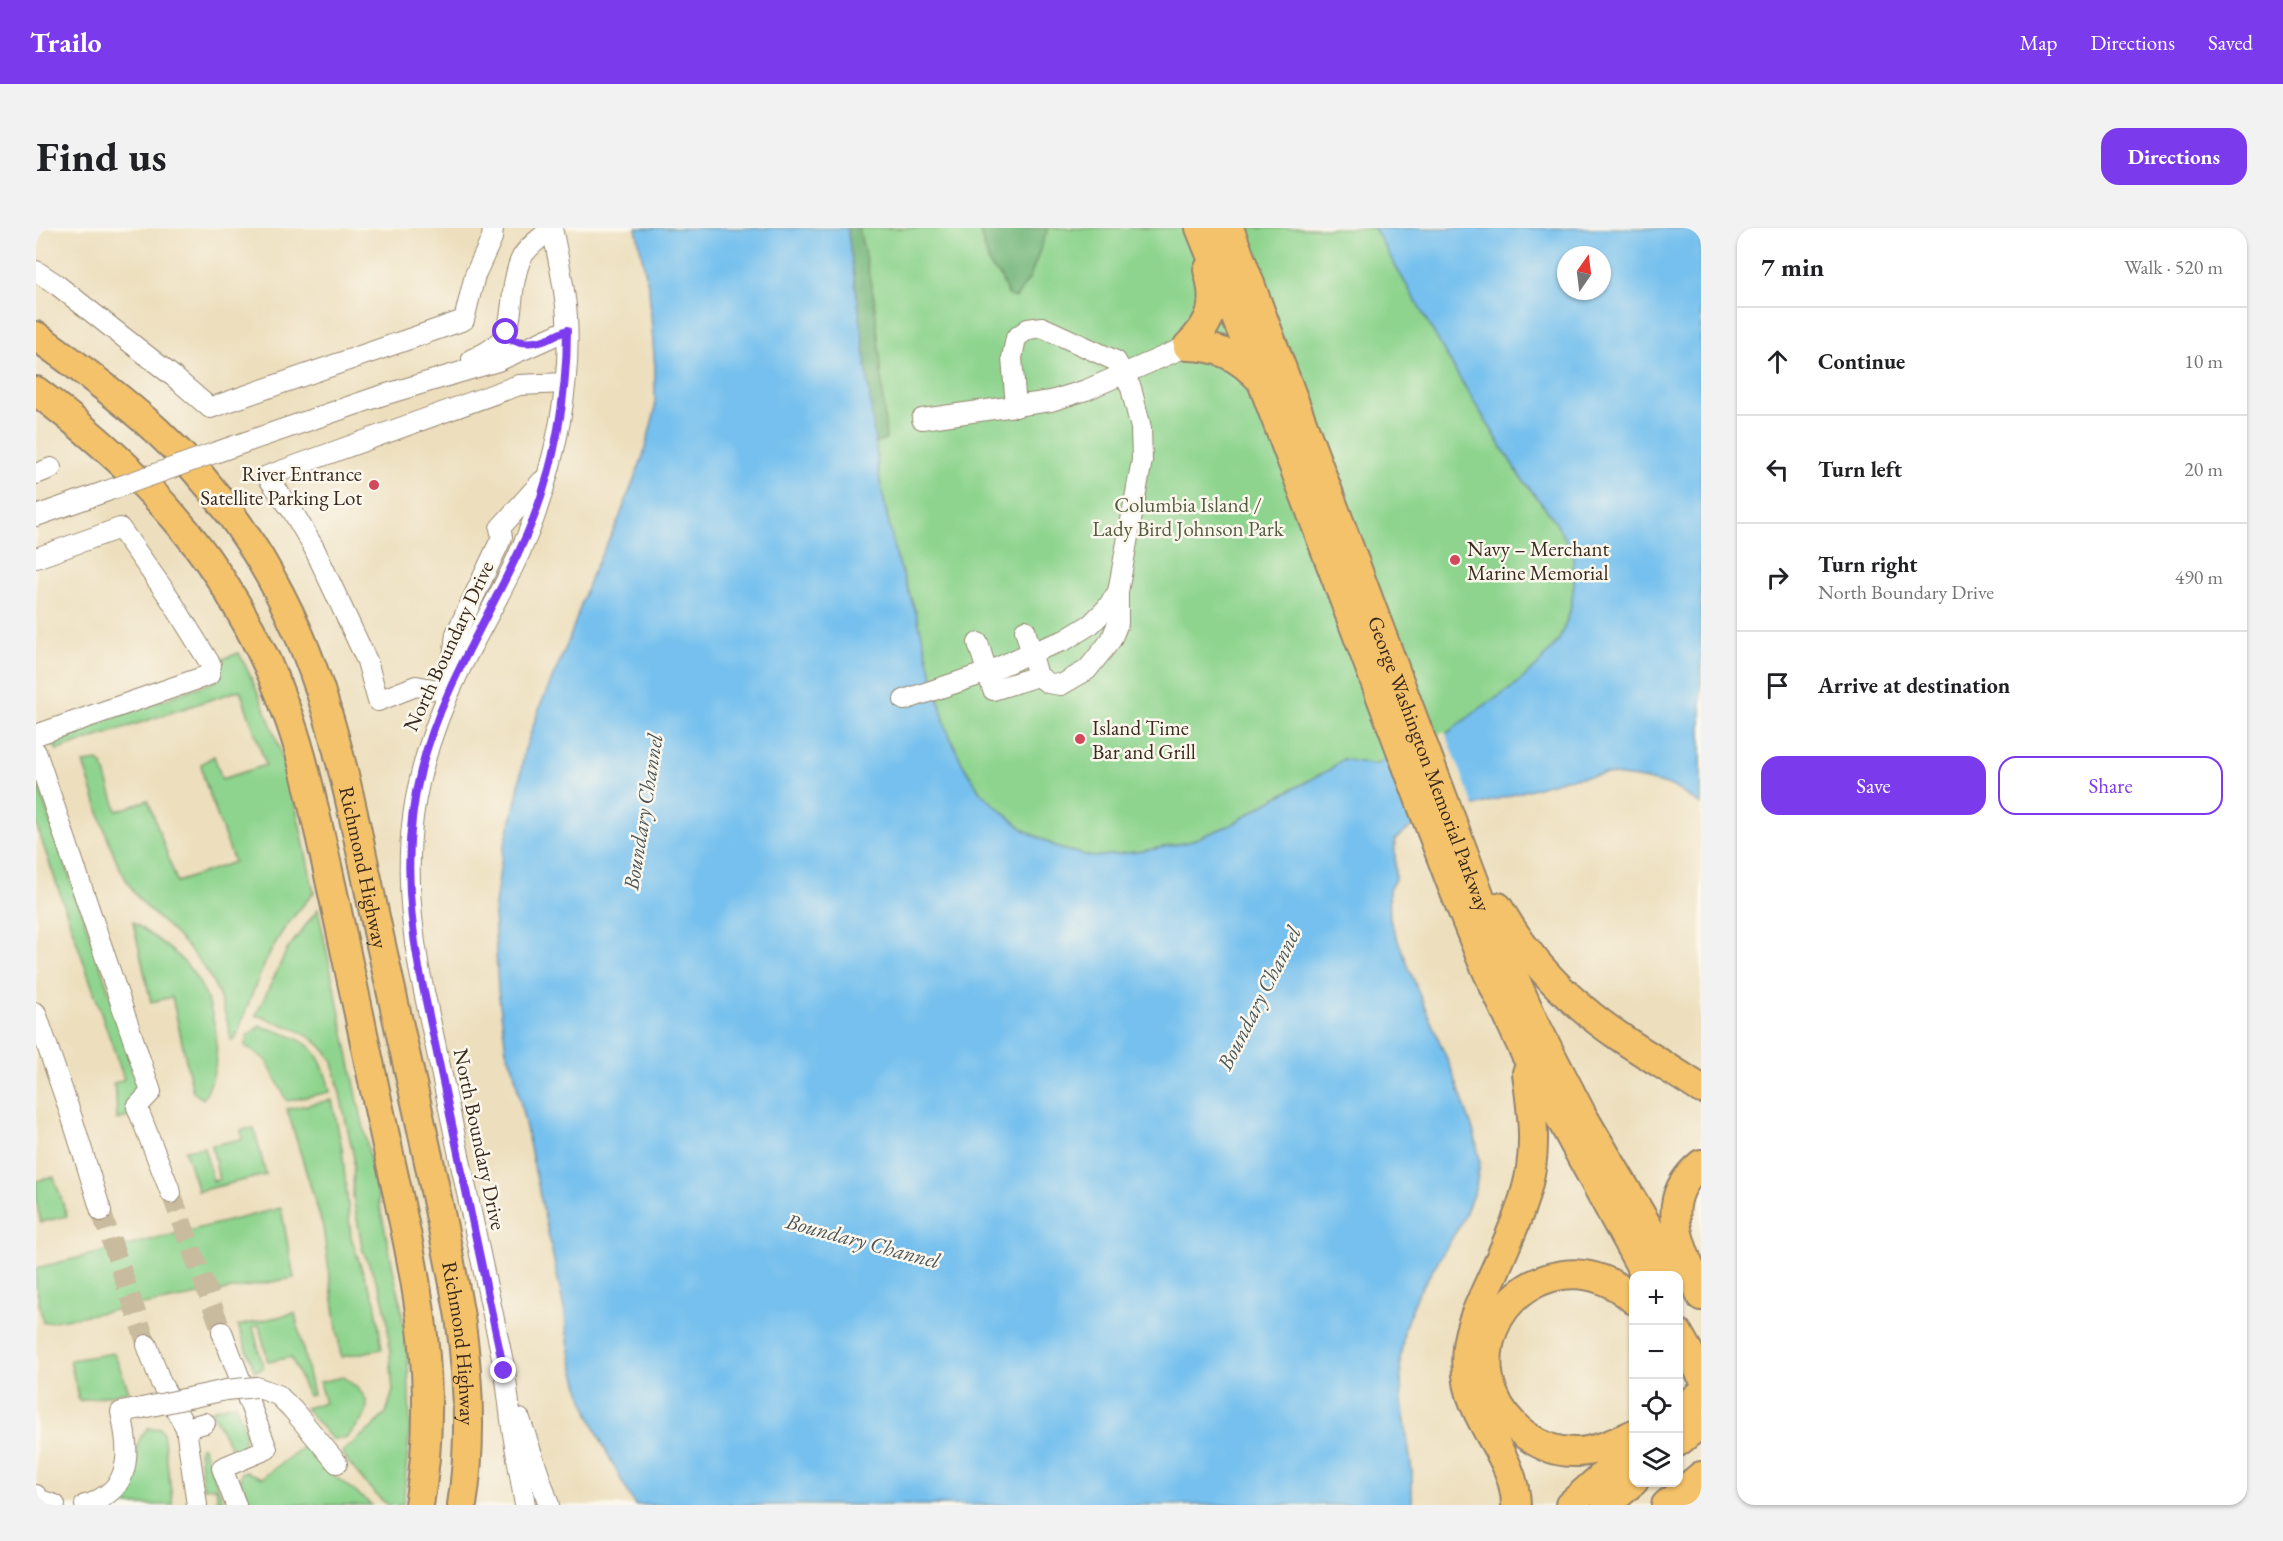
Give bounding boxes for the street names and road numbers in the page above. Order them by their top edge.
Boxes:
street label: North Boundary Drive [397,557,499,735]
street label: George Washington Memorial Parkway [1362,612,1498,916]
street label: Richmond Highway [334,783,395,952]
street label: North Boundary Drive [448,1046,512,1232]
street label: Richmond Highway [436,1259,482,1426]

